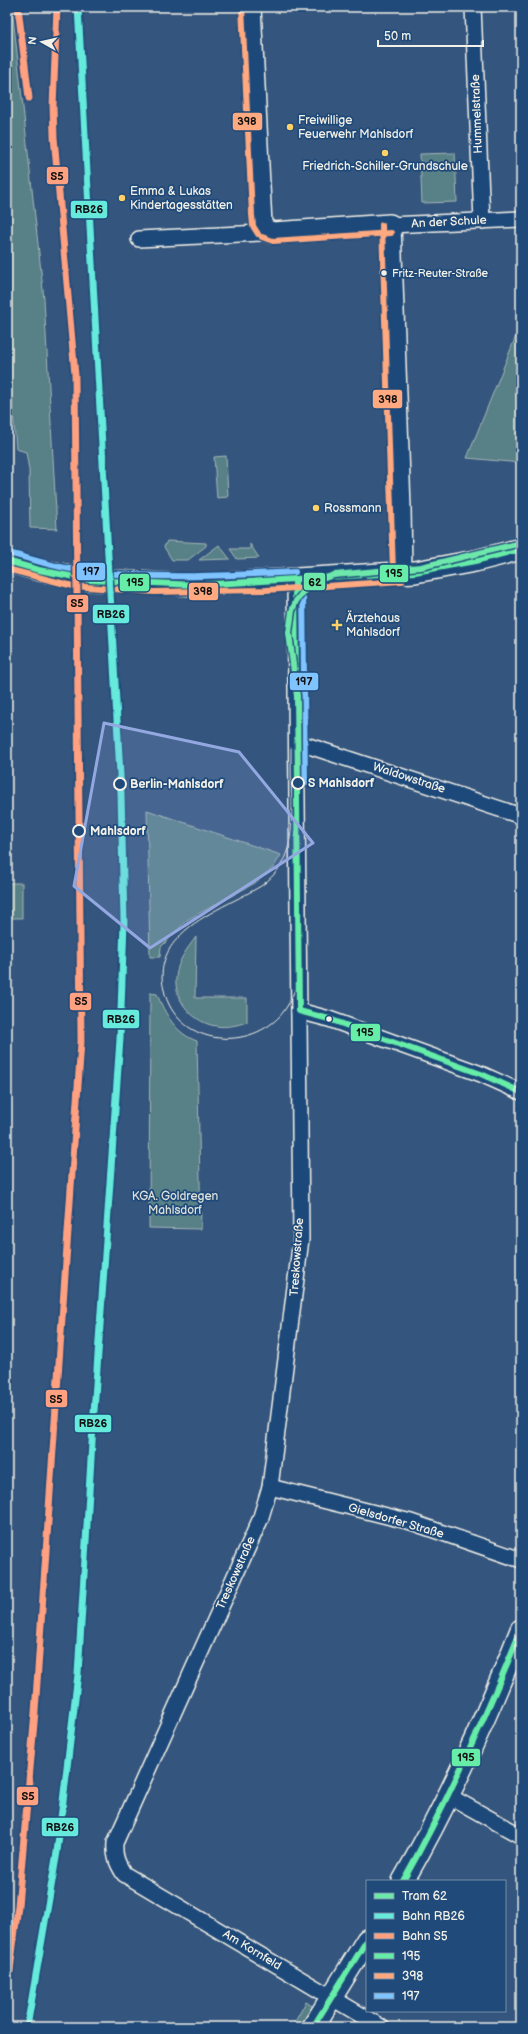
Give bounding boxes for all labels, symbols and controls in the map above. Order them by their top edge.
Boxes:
north arrow [22,22,62,62]
scale bar [378,22,483,48]
text: 50 m [384,29,411,44]
text: N [26,36,40,46]
street label: Hummelstraße [468,74,486,154]
line badge: 398 [232,112,263,131]
place label: Freiwillige Feuerwehr Mahlsdorf [298,113,414,142]
text: 398 [237,115,257,128]
marker: Freiwillige Feuerwehr Mahlsdorf [285,122,295,132]
marker: Friedrich-Schiller-Grundschule [380,148,390,158]
place label: Friedrich-Schiller-Grundschule [302,159,468,174]
line badge: S5 [46,166,69,185]
text: S5 [50,170,64,183]
place label: Emma & Lukas Kindertagesstätten [130,184,233,213]
marker: Emma & Lukas Kindertagesstätten [117,193,127,203]
line badge: RB26 [70,200,108,219]
text: RB26 [75,203,104,216]
street label: An der Schule [411,213,487,231]
place label: Fritz-Reuter-Straße [392,267,489,280]
marker: Fritz-Reuter-Straße [379,268,389,278]
line badge: 398 [372,389,403,409]
text: 398 [378,393,398,406]
place label: Rossmann [324,501,382,516]
marker: Rossmann [311,503,321,513]
line badge: 197 [76,562,106,581]
line badge: 195 [379,564,409,583]
text: 197 [82,565,100,578]
text: 195 [385,567,403,580]
line badge: 62 [303,572,326,591]
line badge: 195 [119,573,150,592]
text: 195 [126,576,144,589]
text: 62 [308,576,322,589]
line badge: 398 [188,582,219,601]
text: 398 [193,585,213,598]
line badge: S5 [66,594,89,613]
text: S5 [70,597,84,610]
line badge: RB26 [92,604,130,624]
text: RB26 [97,608,126,621]
place label: Ärztehaus Mahlsdorf [346,610,400,640]
marker: Ärztehaus Mahlsdorf [331,619,343,631]
line badge: 197 [289,672,319,691]
text: 197 [295,675,313,688]
street label: Waldowstraße [371,759,447,797]
marker: S Mahlsdorf [291,776,305,790]
place label: S Mahlsdorf [308,776,375,791]
marker: Berlin-Mahlsdorf [113,777,127,791]
place label: Berlin-Mahlsdorf [130,777,224,792]
marker: Mahlsdorf [72,824,86,838]
place label: Mahlsdorf [90,824,146,839]
line badge: S5 [69,992,92,1011]
text: S5 [74,995,88,1008]
line badge: RB26 [102,1009,140,1029]
text: RB26 [107,1013,136,1026]
unlabelled marker [324,1014,334,1024]
line badge: 195 [350,1023,381,1042]
text: 195 [356,1026,374,1039]
park label: KGA. Goldregen Mahlsdorf [132,1189,219,1218]
street label: Treskowstraße [287,1217,307,1297]
line badge: S5 [45,1389,68,1408]
text: S5 [49,1393,63,1406]
line badge: RB26 [74,1414,112,1433]
text: RB26 [79,1417,108,1430]
street label: Gielsdorfer Straße [346,1500,446,1542]
street label: Treskowstraße [213,1534,259,1612]
line badge: 195 [451,1748,481,1767]
text: 195 [457,1751,475,1764]
line badge: S5 [16,1786,39,1806]
text: S5 [21,1790,35,1803]
line badge: RB26 [41,1817,79,1837]
text: RB26 [46,1821,75,1834]
legend [366,1880,506,2012]
text: Tram 62 [402,1889,447,1904]
text: Bahn RB26 [402,1909,465,1924]
street label: Am Kornfeld [220,1927,284,1973]
text: Bahn S5 [402,1929,448,1944]
text: 195 [402,1949,421,1964]
text: 398 [402,1969,423,1984]
text: 197 [402,1989,420,2004]

